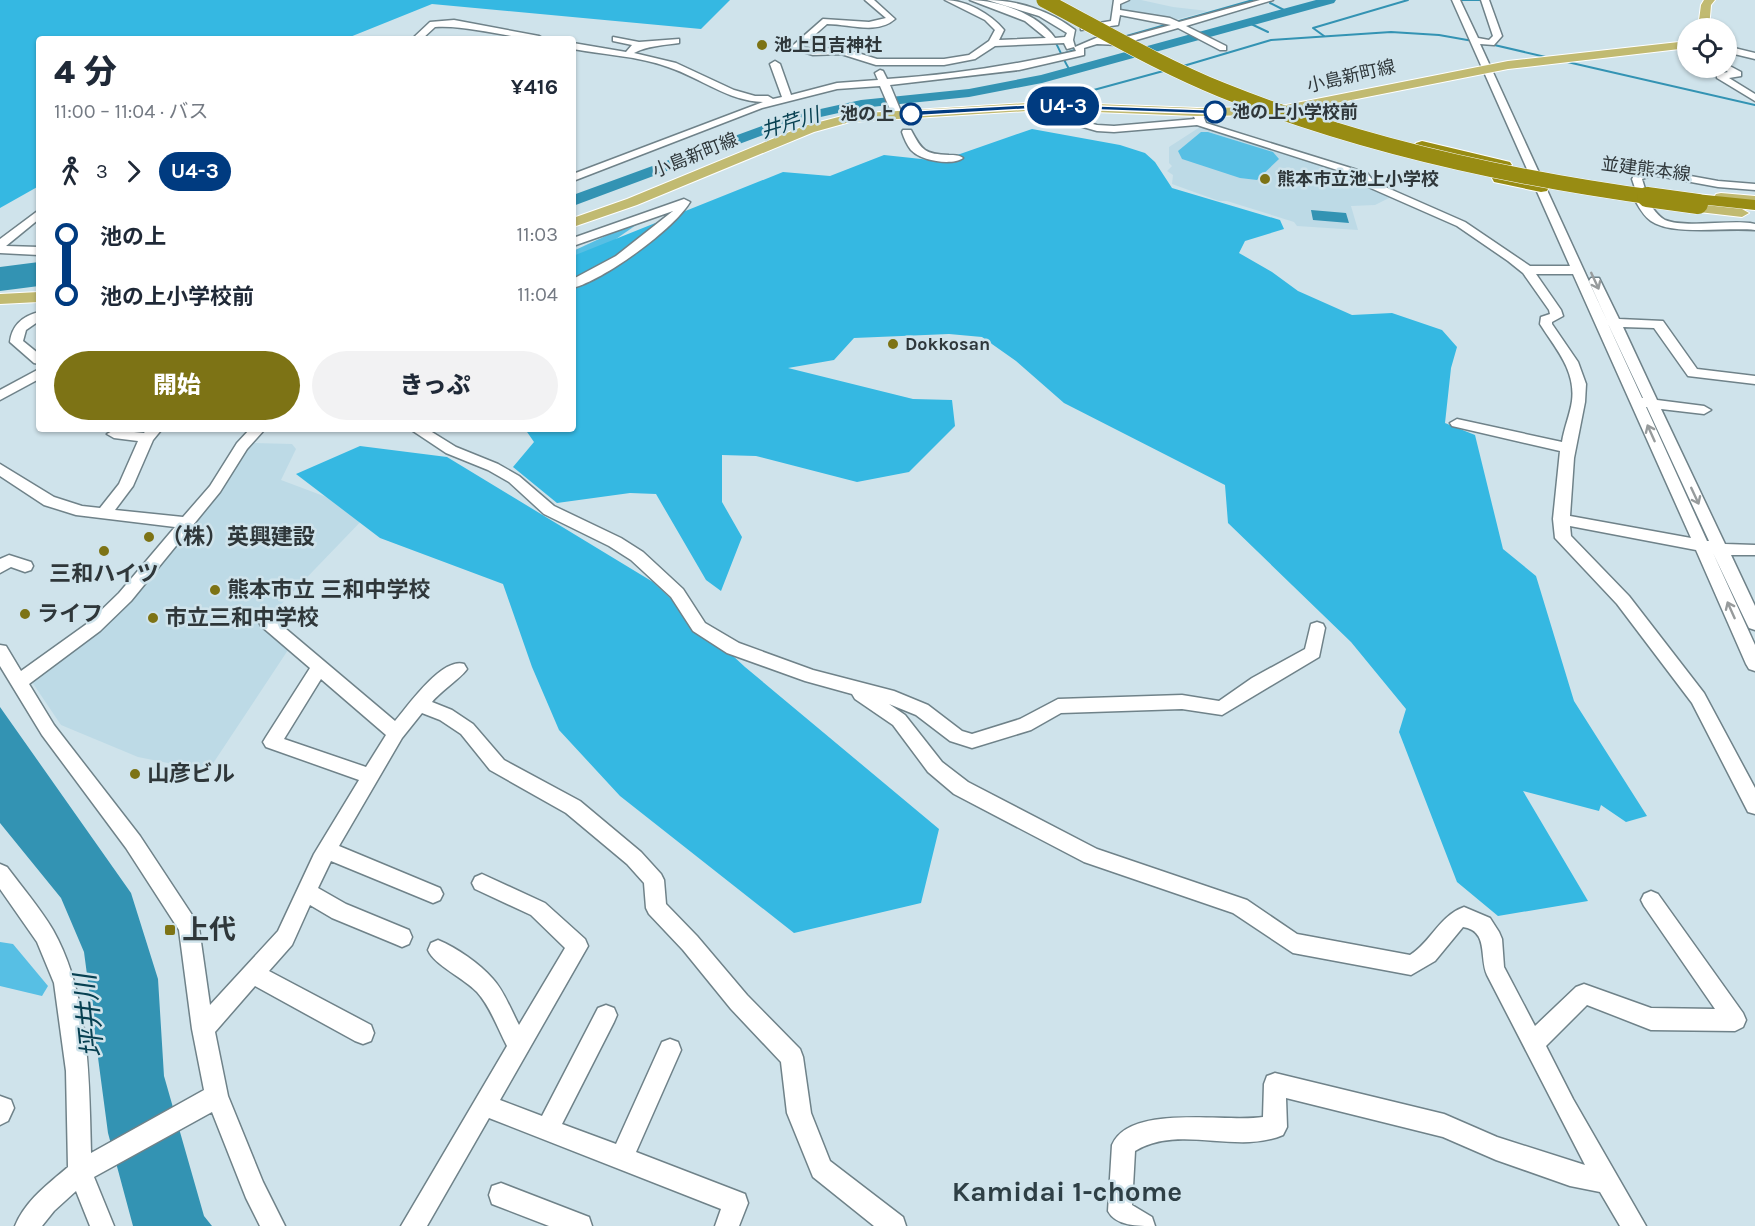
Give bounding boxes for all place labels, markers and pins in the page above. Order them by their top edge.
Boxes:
place label: 池上日吉神社 [774,34,882,56]
marker: 池上日吉神社 [755,38,769,52]
marker: 池の上小学校前 [1204,101,1226,123]
place label: 池の上小学校前 [1232,101,1358,123]
place label: 池の上 [840,103,894,125]
marker: 池の上 [900,103,922,125]
place label: 熊本市立池上小学校 [1277,168,1439,190]
marker: 熊本市立池上小学校 [1258,172,1272,186]
place label: Dokkosan [905,333,990,355]
marker: Dokkosan [886,337,900,351]
place label: （株）英興建設 [161,524,315,550]
marker: （株）英興建設 [142,530,156,544]
marker: 三和ハイツ [97,544,111,558]
place label: 三和ハイツ [49,561,159,587]
place label: 熊本市立 三和中学校 [227,577,431,603]
marker: 熊本市立 三和中学校 [208,583,222,597]
place label: ライフ [37,601,103,627]
place label: 市立三和中学校 [165,605,319,631]
marker: ライフ [18,607,32,621]
marker: 市立三和中学校 [146,611,160,625]
place label: 山彦ビル [147,761,235,787]
marker: 山彦ビル [128,767,142,781]
place label: 上代 [182,914,236,946]
marker: 上代 [163,923,177,937]

